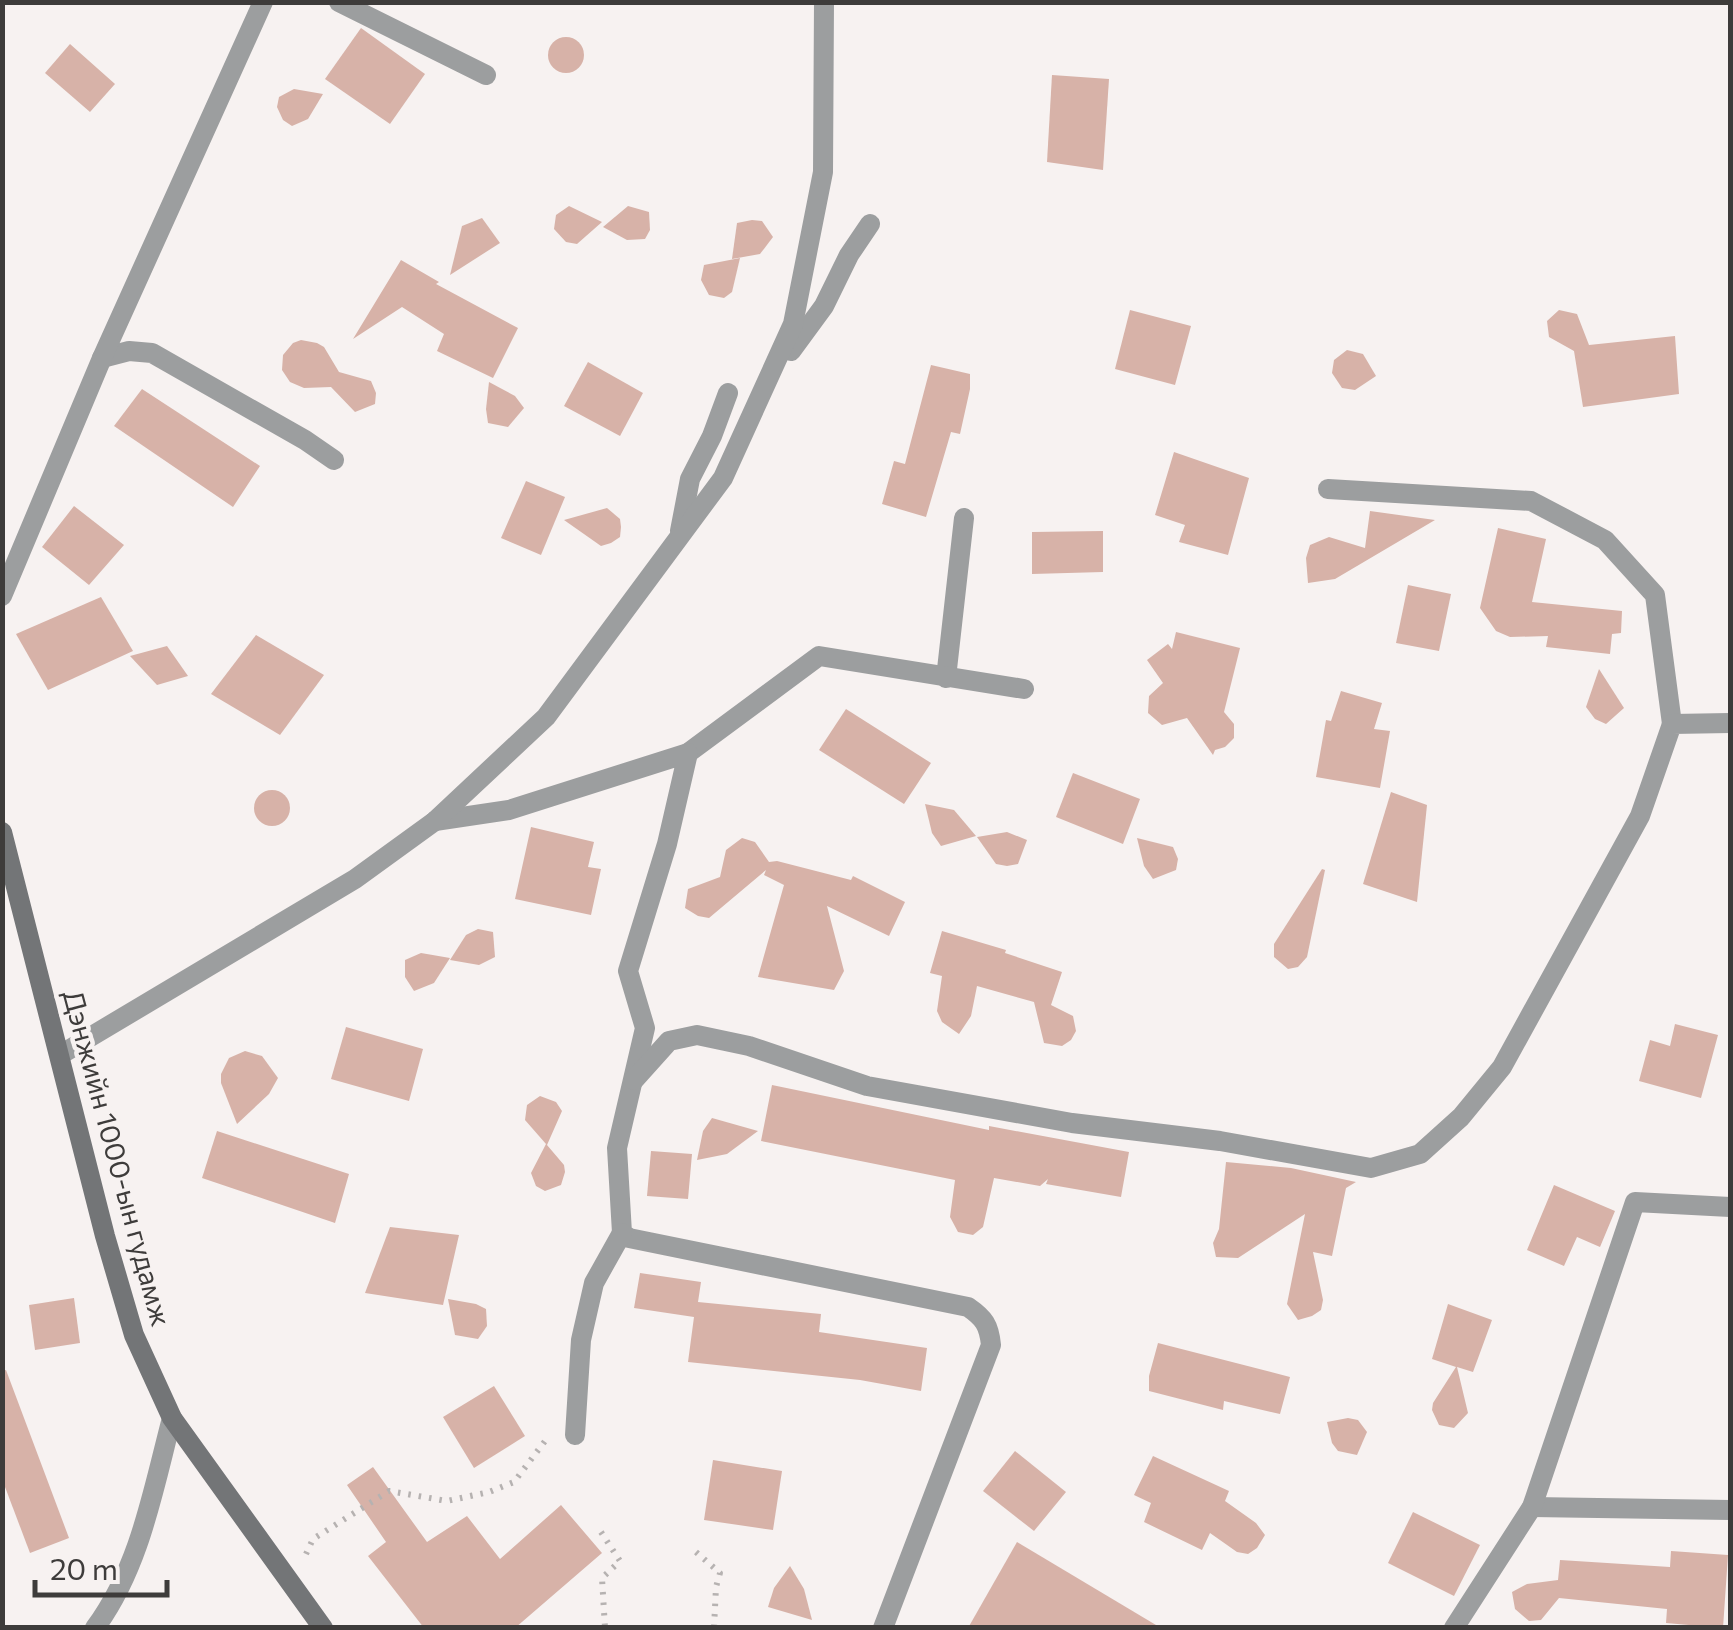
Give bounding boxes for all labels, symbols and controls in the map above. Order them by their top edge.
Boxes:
street label: Дэнжийн 1000-ын гудамж [57,986,179,1330]
scale bar [35,1535,168,1597]
text: 20 m [50,1549,118,1586]

